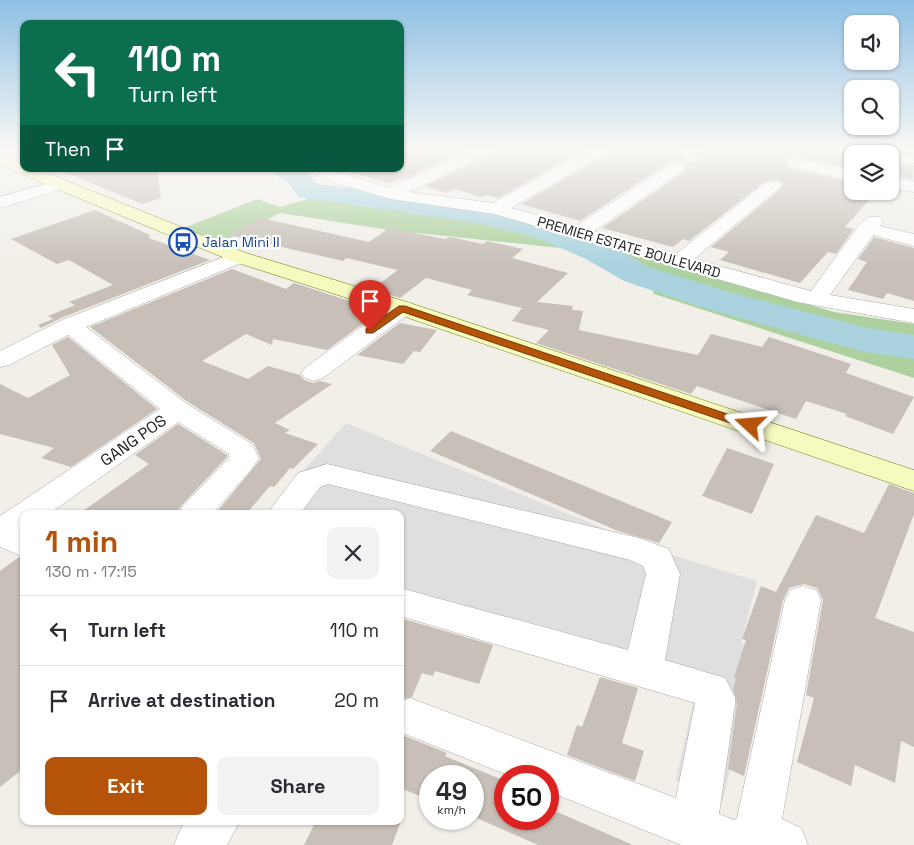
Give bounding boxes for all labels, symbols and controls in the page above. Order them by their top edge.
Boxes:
map controls [844,15,899,200]
button: sound [844,15,899,70]
text: 110 m [128,37,221,81]
icon: left [45,40,110,105]
text: Turn left [128,80,218,108]
button: search [844,80,899,135]
icon: arrive [101,135,129,163]
text: Then [45,137,91,162]
button: layers [844,145,899,200]
street label: PREMIER ESTATE BOULEVARD [535,212,723,282]
bus stop icon: Jalan Mini II [168,227,198,257]
place label: Jalan Mini II [202,233,280,251]
pin [349,280,391,331]
icon: arrive [356,287,384,315]
position arrow [723,398,775,450]
street label: GANG POS [96,410,171,471]
text: 1 min [45,522,118,561]
button: close [327,527,379,579]
text: 130 m · 17:15 [45,561,137,582]
icon: left [45,617,73,645]
text: Turn left [88,618,166,643]
text: 110 m [330,618,379,643]
icon: arrive [45,687,73,715]
text: Arrive at destination [88,688,276,713]
text: 20 m [334,688,379,713]
button: Exit [45,757,207,815]
button: Share [217,757,379,815]
speed limit sign: 50 [494,765,559,830]
text: 49 [436,775,467,807]
text: km/h [437,802,466,818]

